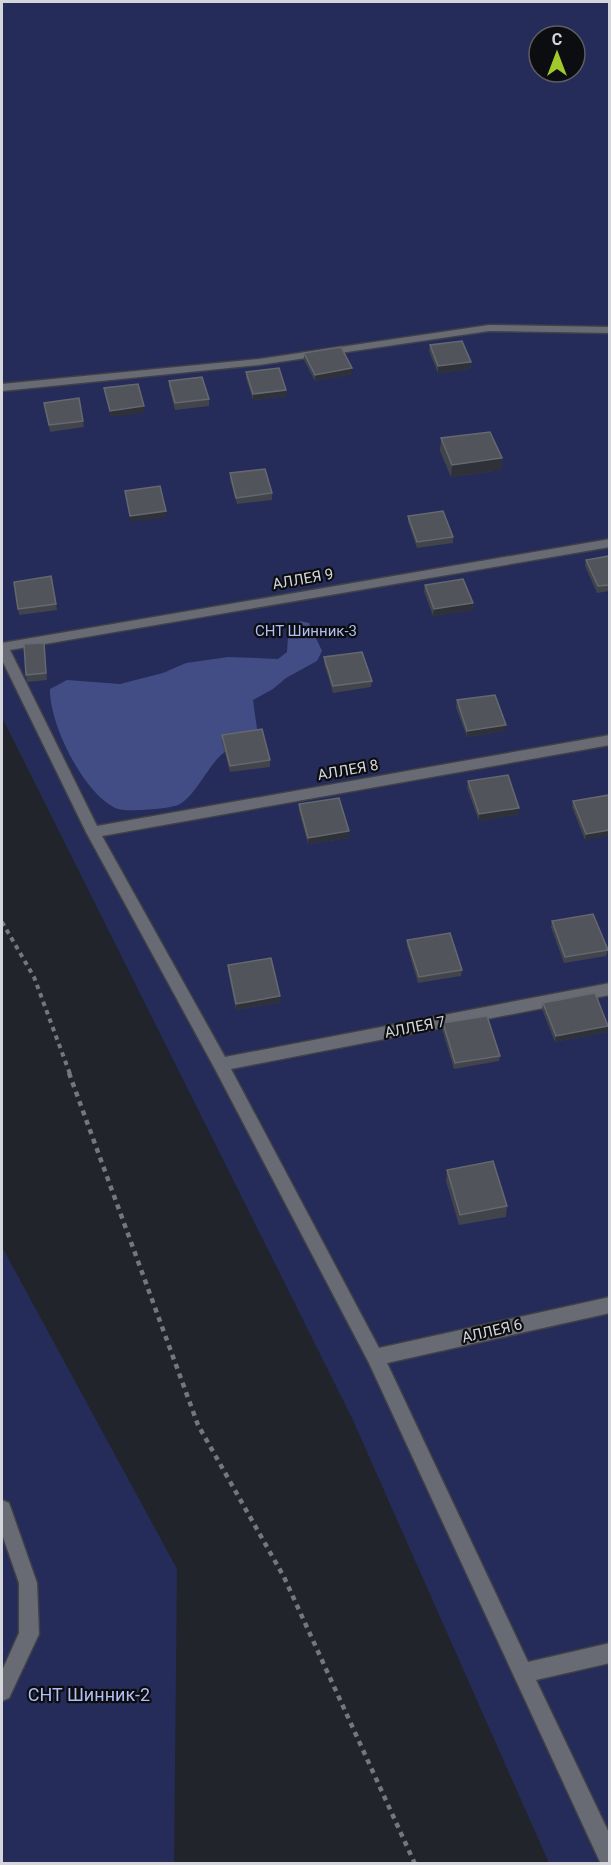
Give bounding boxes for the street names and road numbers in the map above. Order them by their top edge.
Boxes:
street label: АЛЛЕЯ 9 [271,565,335,593]
street label: АЛЛЕЯ 8 [316,756,380,784]
street label: АЛЛЕЯ 7 [383,1012,447,1042]
street label: АЛЛЕЯ 6 [460,1315,524,1347]

